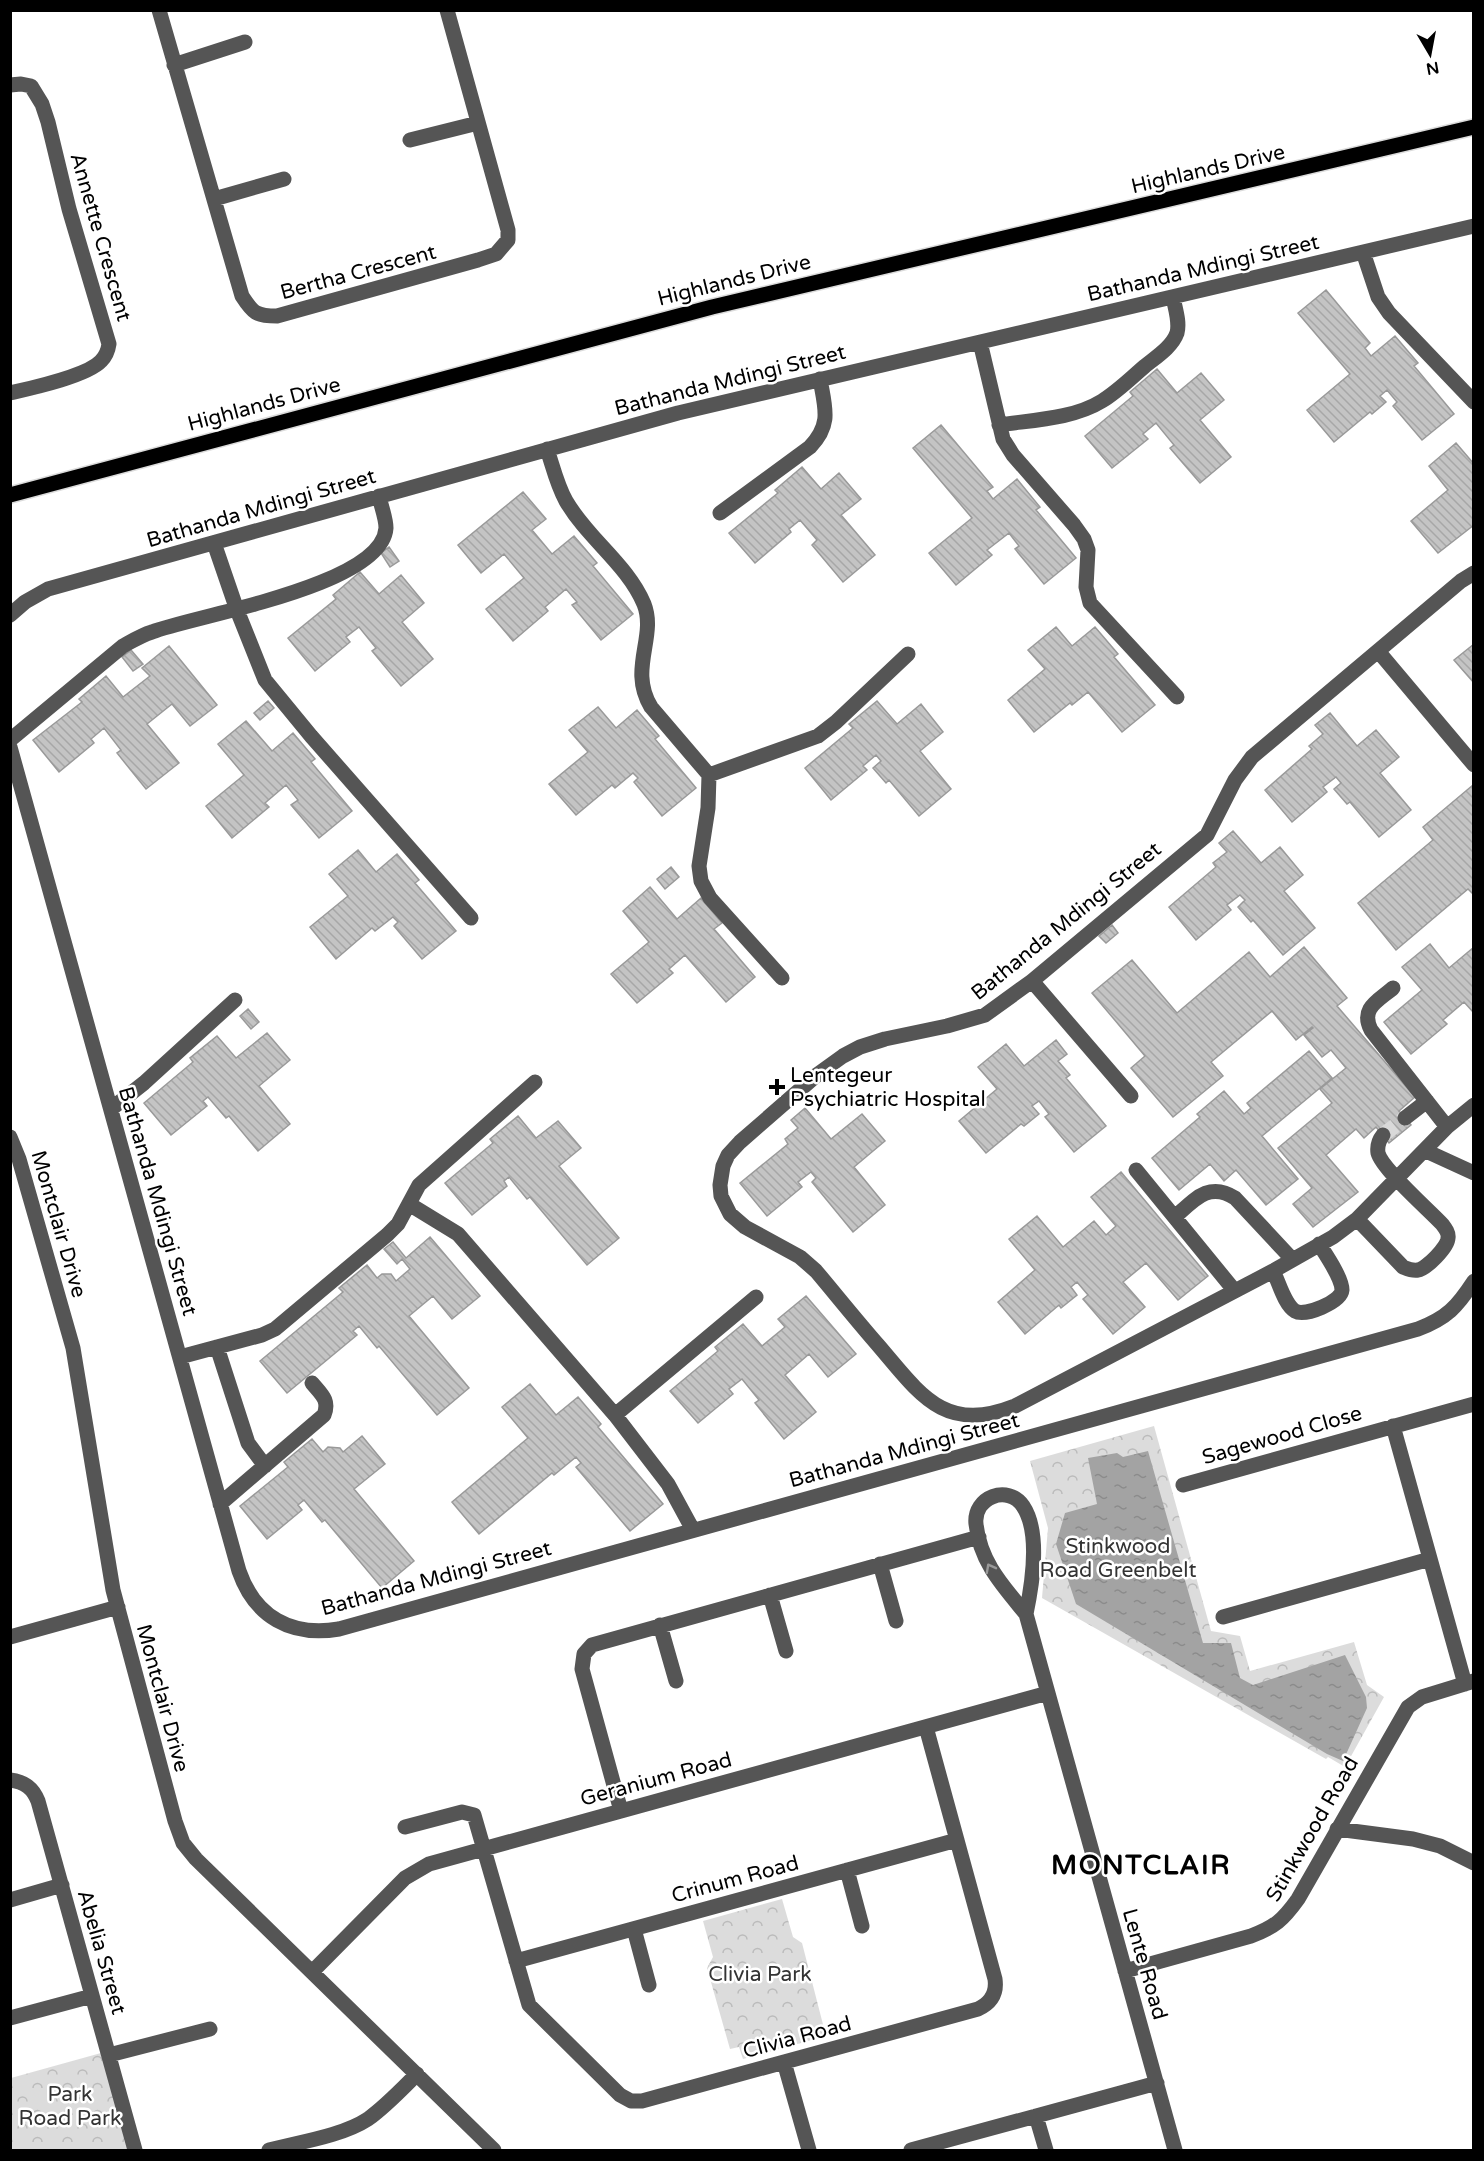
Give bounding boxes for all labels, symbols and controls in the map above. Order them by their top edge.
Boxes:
north arrow [1400,24,1460,84]
text: N [1424,57,1440,79]
street label: Highlands Drive [1129,140,1288,199]
street label: Annette Crescent [65,150,137,324]
street label: Bathanda Mdingi Street [1085,230,1322,307]
street label: Bertha Crescent [278,240,439,305]
street label: Highlands Drive [655,249,814,312]
street label: Bathanda Mdingi Street [612,340,848,421]
street label: Highlands Drive [185,372,343,437]
street label: Bathanda Mdingi Street [144,464,379,553]
street label: Bathanda Mdingi Street [966,837,1166,1006]
place label: Lentegeur Psychiatric Hospital [790,1063,986,1112]
marker: Lentegeur Psychiatric Hospital [768,1078,786,1096]
street label: Bathanda Mdingi Street [113,1084,202,1319]
street label: Montclair Drive [26,1148,91,1301]
street label: Sagewood Close [1199,1401,1365,1470]
street label: Bathanda Mdingi Street [786,1408,1022,1493]
park label: Stinkwood Road Greenbelt [1040,1534,1196,1583]
street label: Bathanda Mdingi Street [318,1536,554,1621]
one-way arrow [986,1564,998,1575]
street label: Montclair Drive [131,1622,194,1775]
street label: Geranium Road [578,1747,735,1812]
street label: Stinkwood Road [1261,1752,1364,1906]
district label: MONTCLAIR [1051,1849,1231,1882]
street label: Crinum Road [669,1850,802,1908]
street label: Abelia Street [72,1887,131,2017]
street label: Lente Road [1117,1906,1172,2023]
park label: Clivia Park [708,1962,812,1987]
street label: Clivia Road [740,2011,854,2064]
park label: Park Road Park [18,2082,122,2131]

